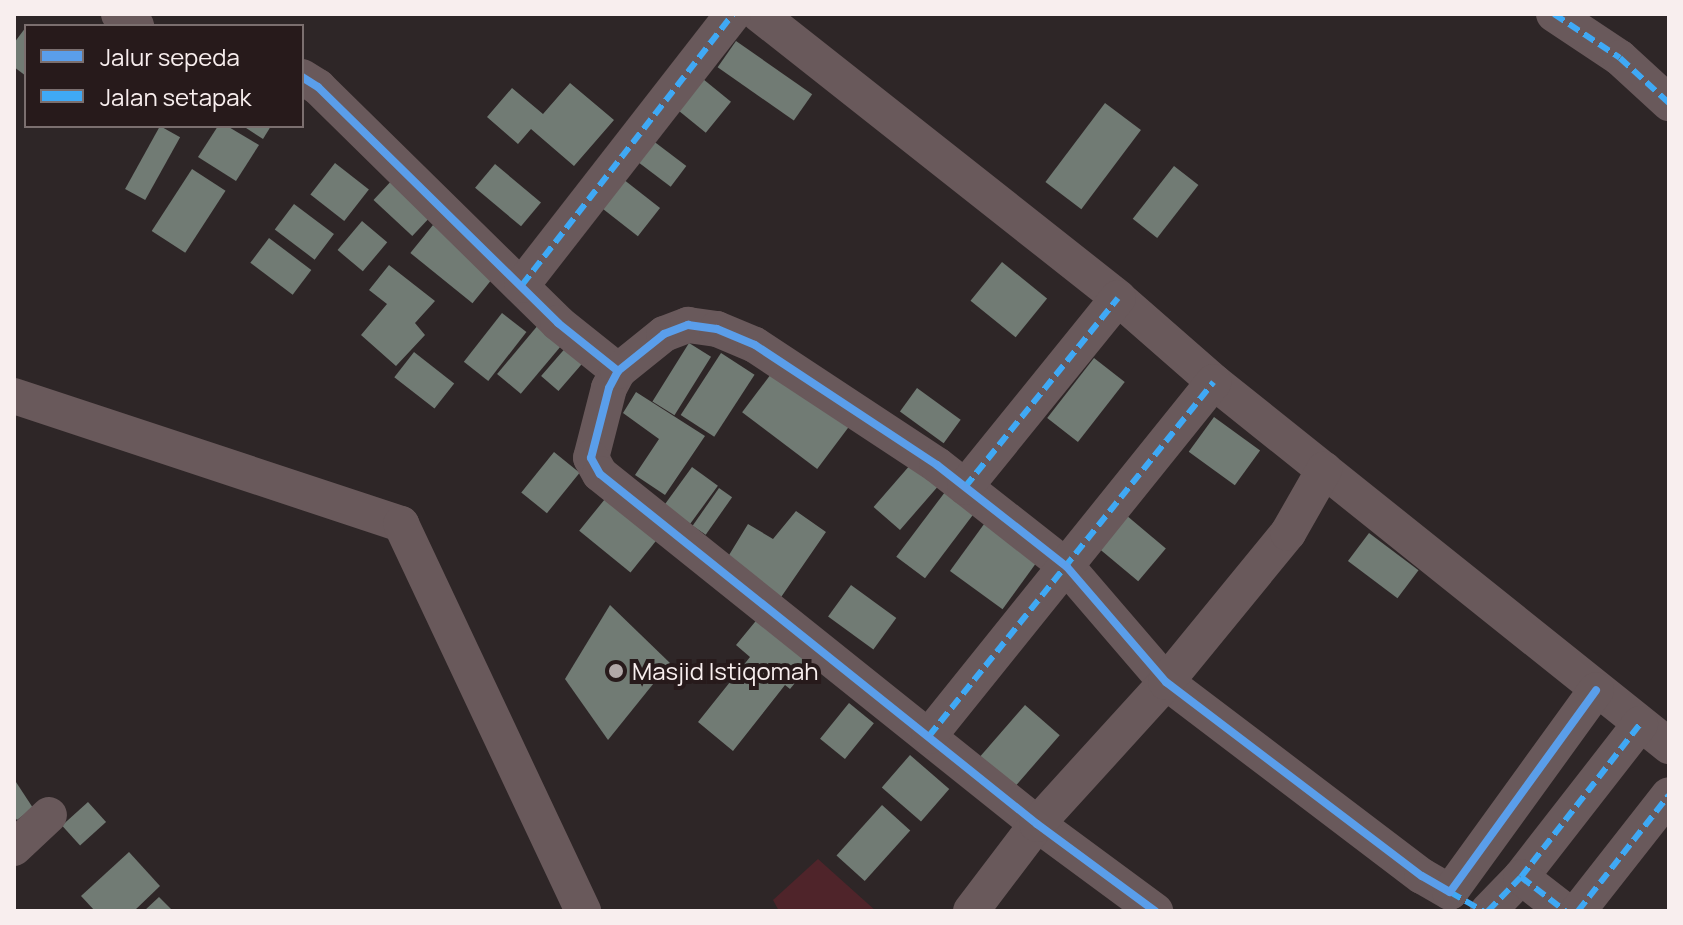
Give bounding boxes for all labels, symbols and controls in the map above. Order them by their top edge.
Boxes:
legend [24,24,304,128]
text: Jalur sepeda [100,40,240,73]
text: Jalan setapak [100,80,251,113]
place label: Masjid Istiqomah [632,657,819,685]
marker: Masjid Istiqomah [607,662,625,680]

